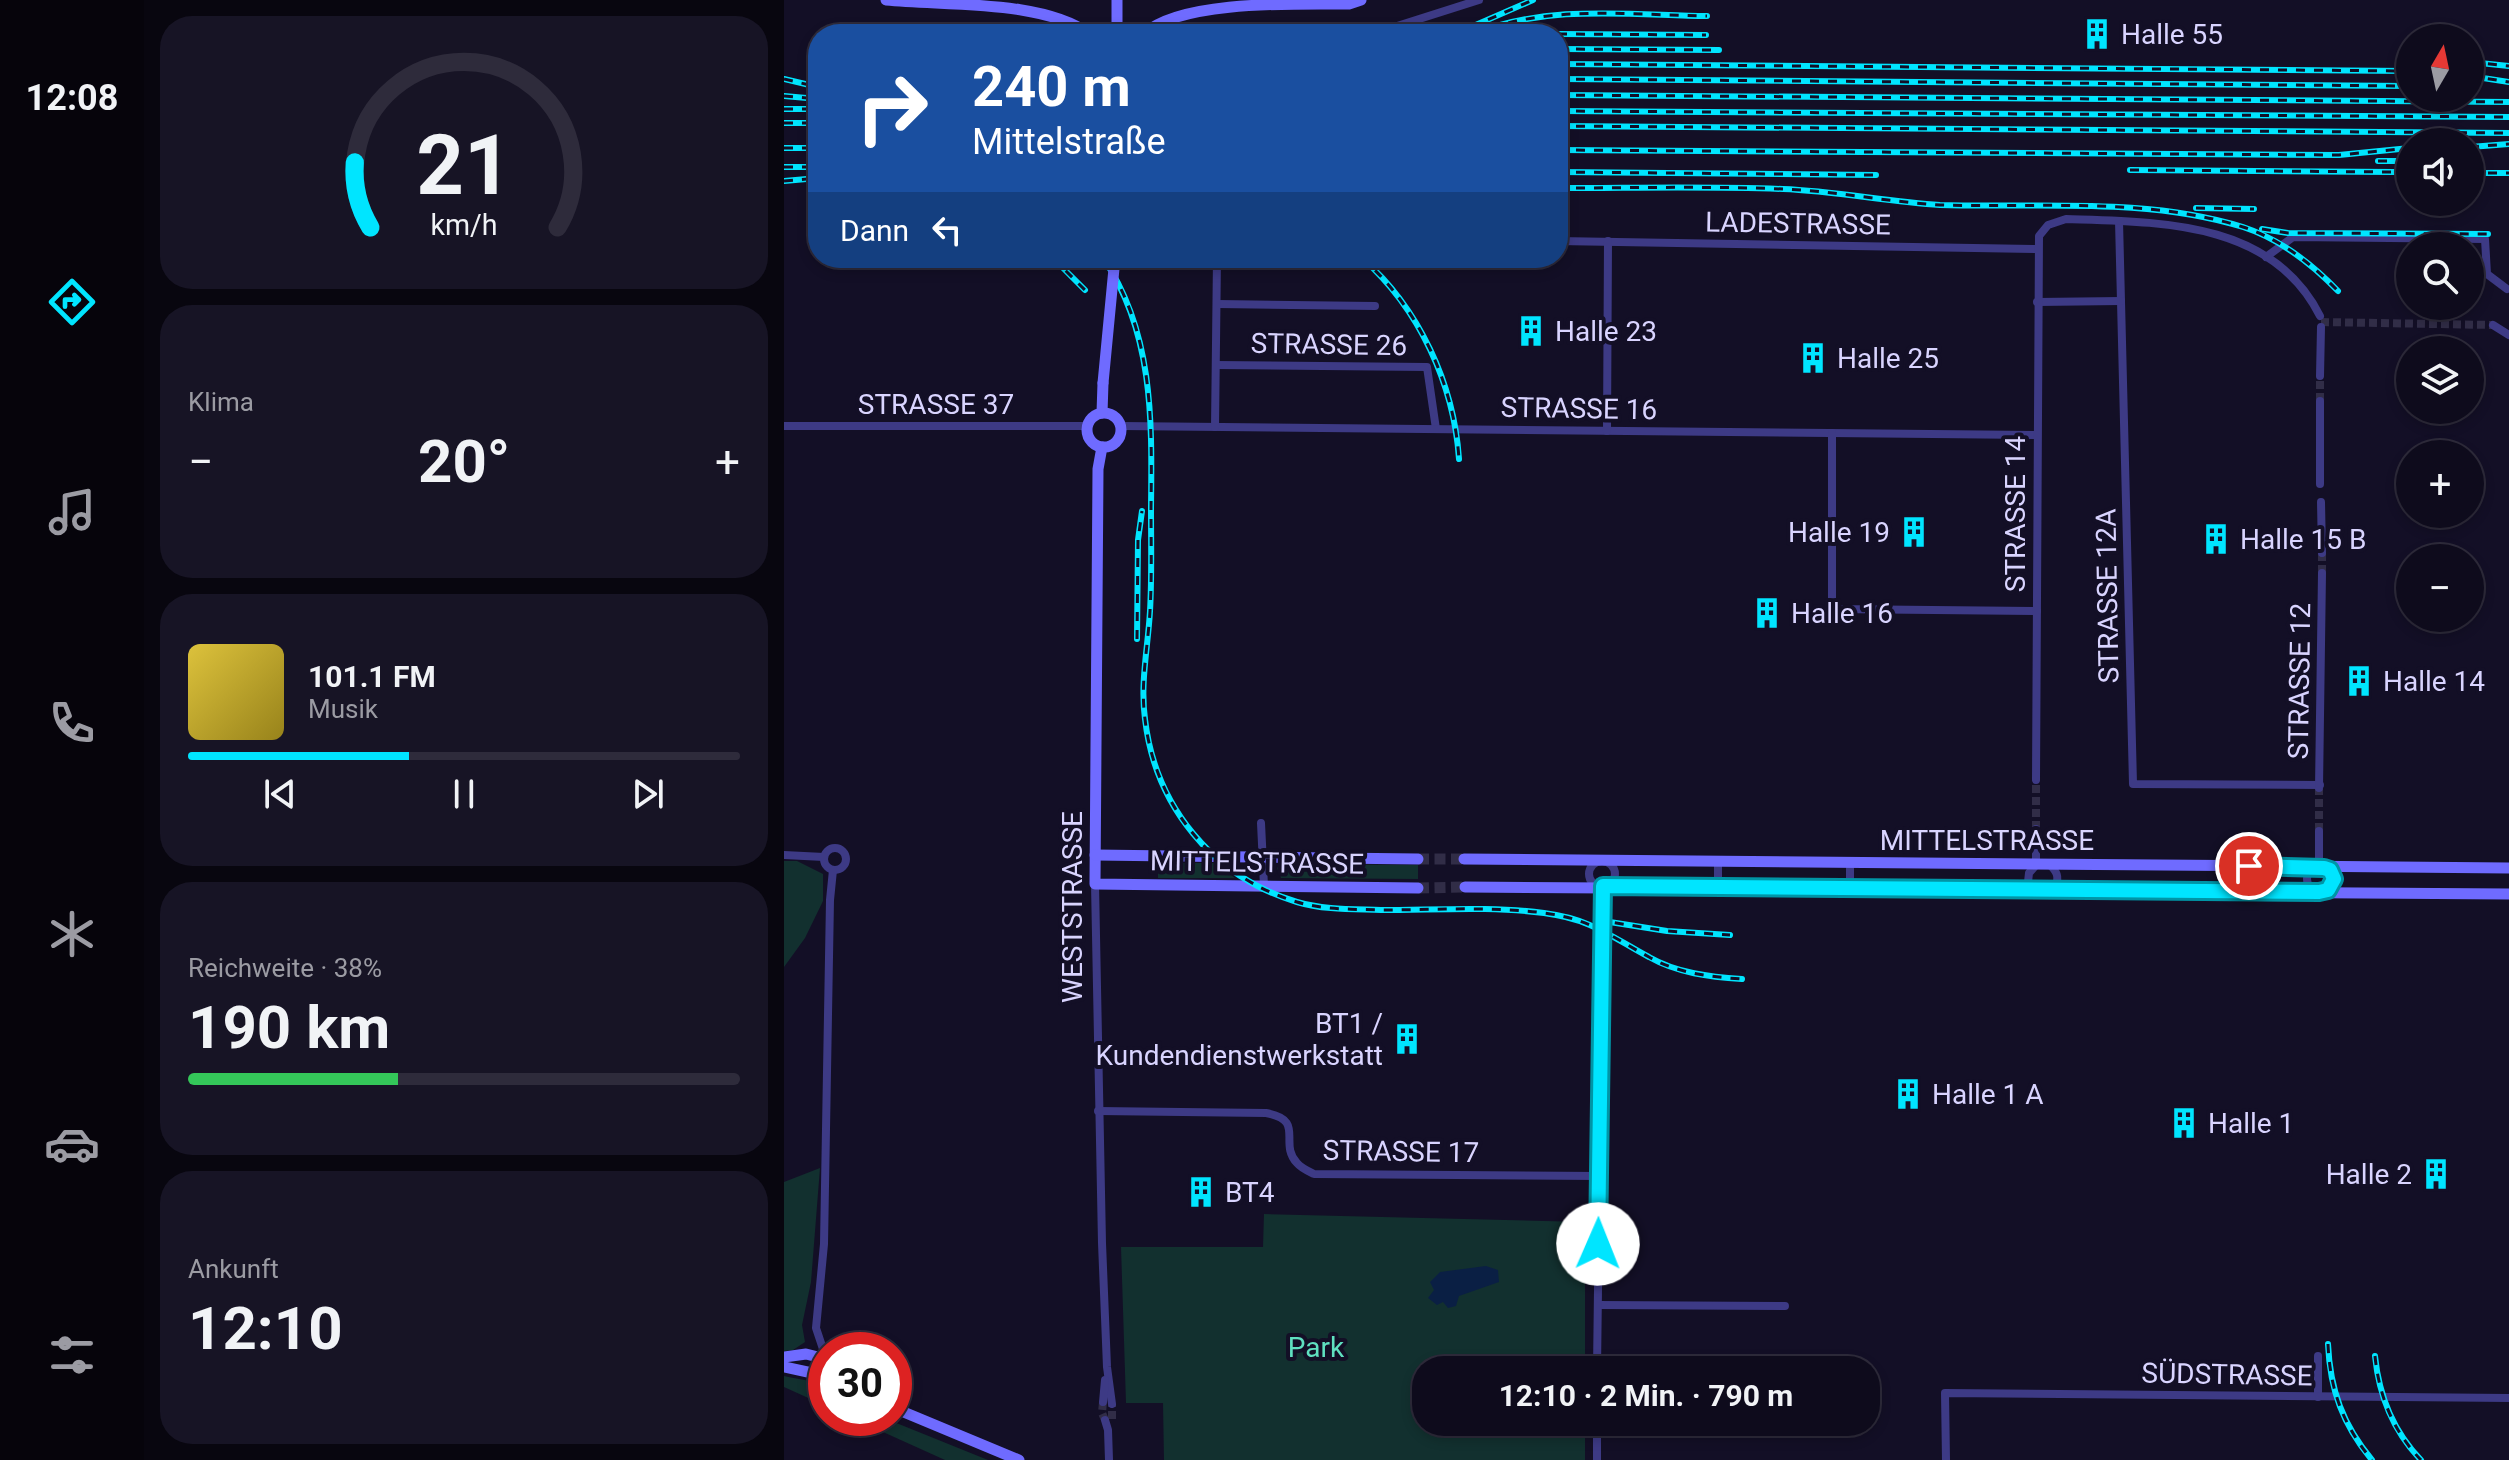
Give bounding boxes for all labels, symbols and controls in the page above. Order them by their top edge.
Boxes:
building icon: Halle 55 [2080,17,2114,51]
place label: Halle 55 [2121,18,2223,51]
north arrow [2396,24,2484,112]
map controls [2396,24,2484,632]
text: 240 m [972,54,1131,120]
icon: right [840,56,944,160]
text: 12:08 [26,77,118,119]
text: 21 [416,117,512,214]
text: Mittelstraße [972,121,1166,163]
button: sound [2396,128,2484,216]
street label: LADESTRASSE [1705,205,1891,242]
icon: left [925,208,969,252]
text: km/h [430,209,498,243]
text: Dann [840,213,909,248]
button: search [2396,232,2484,320]
icon: directions [44,274,100,330]
building icon: Halle 23 [1514,314,1548,348]
place label: Halle 23 [1555,315,1657,348]
street label: STRASSE 26 [1250,327,1407,362]
button: layers [2396,336,2484,424]
building icon: Halle 25 [1796,341,1830,375]
place label: Halle 25 [1837,342,1939,375]
text: Klima [188,387,254,417]
street label: STRASSE 37 [858,388,1014,421]
street label: STRASSE 16 [1500,391,1657,426]
text: 20° [418,426,510,497]
text: − [188,436,213,488]
text: + [715,436,740,488]
street label: STRASSE 14 [1999,436,2032,592]
button: + [2396,440,2484,528]
icon: music [44,484,100,540]
street label: STRASSE 12A [2089,508,2126,684]
building icon: Halle 19 [1897,515,1931,549]
place label: Halle 19 [1788,516,1890,549]
building icon: Halle 15 B [2199,522,2233,556]
place label: Halle 15 B [2240,523,2366,556]
button: − [2396,544,2484,632]
building icon: Halle 16 [1750,596,1784,630]
place label: Halle 16 [1791,597,1893,630]
street label: STRASSE 12 [2282,603,2317,760]
text: 101.1 FM [308,659,436,694]
building icon: Halle 14 [2342,664,2376,698]
place label: Halle 14 [2383,665,2485,698]
text: Musik [308,694,378,724]
icon: phone [44,695,100,751]
icon: previous [258,772,302,816]
icon: pause [442,772,486,816]
icon: next [626,772,670,816]
street label: WESTSTRASSE [1056,811,1089,1003]
street label: MITTELSTRASSE [1880,824,2094,857]
pin [2215,832,2283,900]
street label: MITTELSTRASSE [1150,844,1364,881]
icon: arrive [2227,844,2271,888]
icon: climate [44,906,100,962]
text: Reichweite · 38% [188,953,382,983]
text: 190 km [188,992,390,1063]
place label: BT1 / Kundendienstwerkstatt [1095,1007,1383,1072]
building icon: BT1 / Kundendienstwerkstatt [1390,1022,1424,1056]
building icon: Halle 1 A [1891,1077,1925,1111]
place label: Halle 1 A [1932,1078,2044,1111]
building icon: Halle 1 [2167,1106,2201,1140]
place label: Halle 1 [2208,1107,2294,1140]
icon: car [44,1116,100,1172]
street label: STRASSE 17 [1322,1134,1479,1169]
building icon: Halle 2 [2419,1157,2453,1191]
place label: Halle 2 [2326,1158,2412,1191]
building icon: BT4 [1184,1175,1218,1209]
place label: BT4 [1225,1176,1275,1209]
position arrow [1556,1202,1640,1286]
text: Ankunft [188,1254,279,1284]
text: 12:10 [188,1293,343,1364]
icon: filters [44,1327,100,1383]
park label: Park [1288,1331,1345,1364]
speed limit sign: 30 [808,1332,912,1436]
street label: SÜDSTRASSE [2141,1357,2313,1392]
text: 12:10 · 2 Min. · 790 m [1499,1378,1793,1413]

